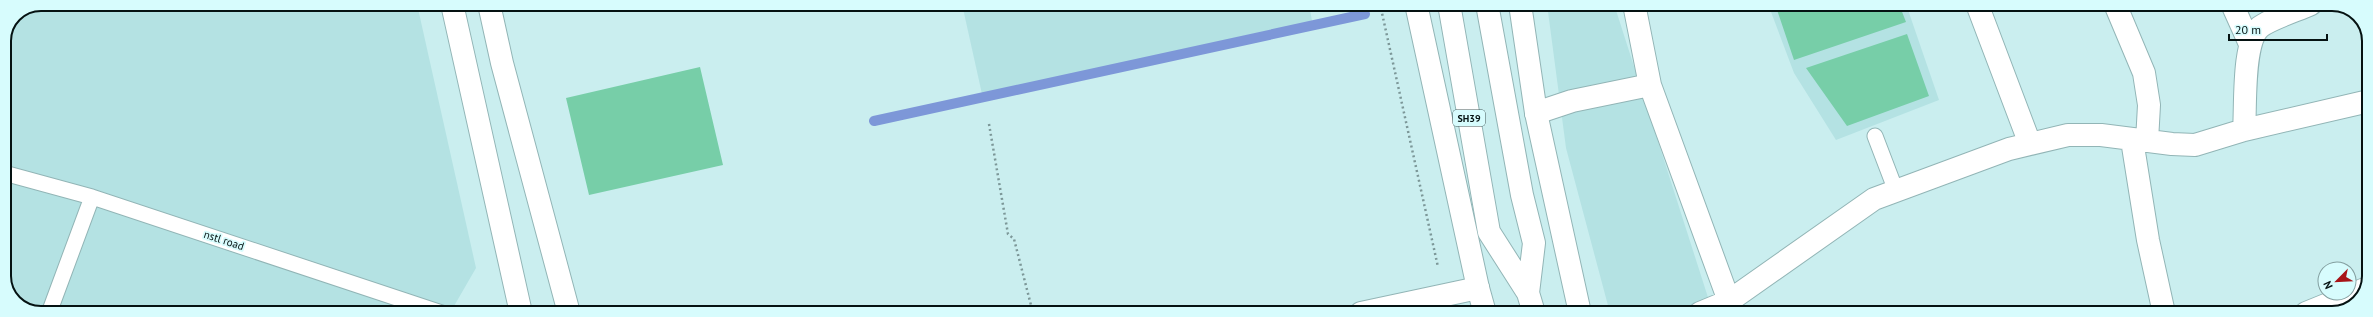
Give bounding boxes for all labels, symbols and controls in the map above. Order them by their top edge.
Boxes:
scale bar [2229,16,2327,42]
text: 20 m [2235,22,2261,37]
road number: SH39 [1453,110,1485,126]
street label: nstl road [202,227,246,253]
north arrow [2317,261,2357,301]
text: N [2320,279,2336,291]

